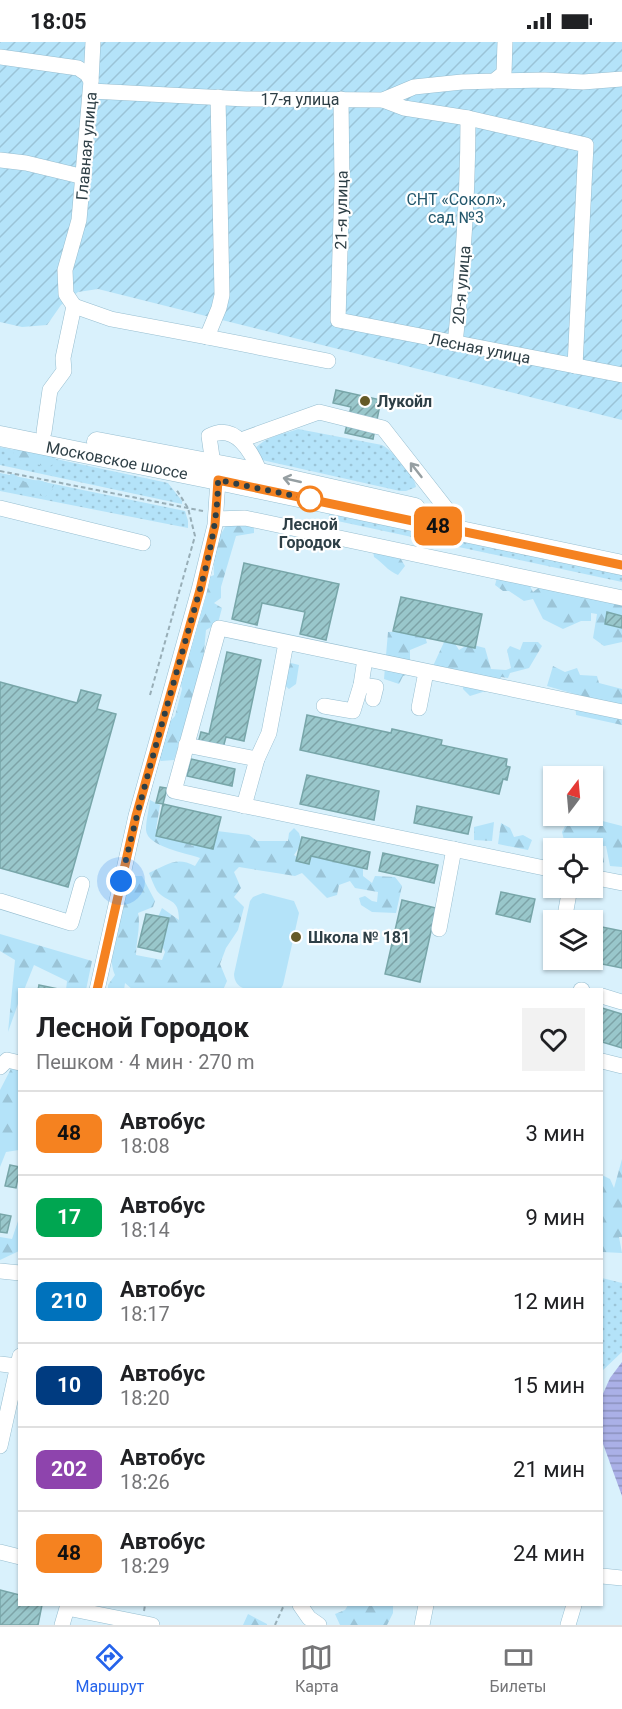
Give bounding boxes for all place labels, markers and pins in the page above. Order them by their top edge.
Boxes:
place label: Лукойл [377,392,432,411]
marker: Лукойл [358,394,372,408]
marker: Лесной Городок [297,486,323,512]
place label: Лесной Городок [279,515,342,552]
place label: Школа № 181 [308,928,410,947]
marker: Школа № 181 [289,930,303,944]

